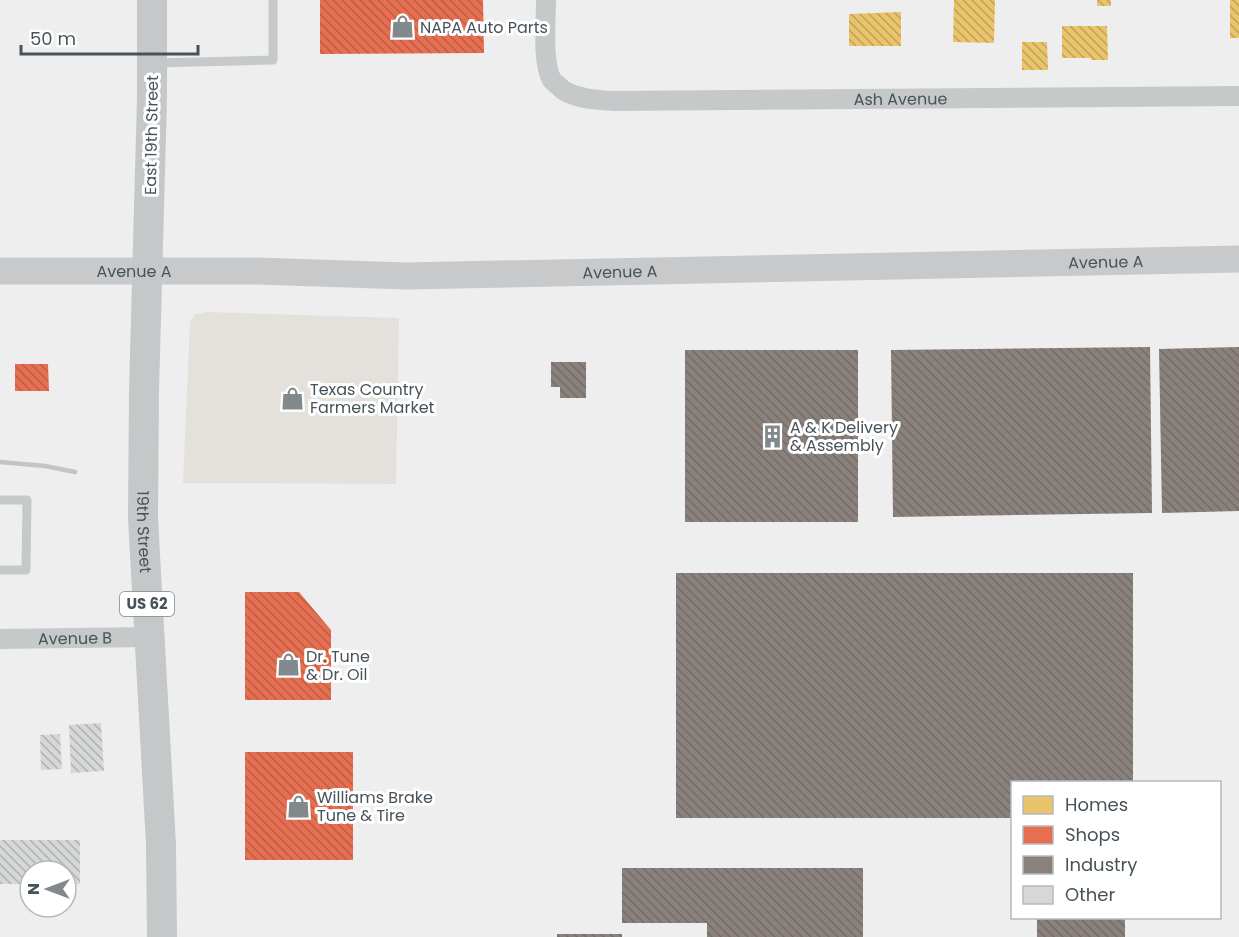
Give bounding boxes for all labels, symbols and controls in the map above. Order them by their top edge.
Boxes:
shop icon: NAPA Auto Parts [389,14,415,40]
place label: NAPA Auto Parts [420,16,548,39]
scale bar [21,18,198,56]
text: 50 m [30,26,76,51]
street label: East 19th Street [139,75,164,195]
street label: Ash Avenue [854,87,948,111]
street label: Avenue A [1068,250,1144,274]
street label: Avenue A [96,260,172,283]
street label: Avenue A [582,260,658,284]
place label: Texas Country Farmers Market [310,378,435,419]
shop icon: Texas Country Farmers Market [279,385,305,411]
place label: A & K Delivery & Assembly [790,416,898,457]
building icon: A & K Delivery & Assembly [759,423,785,449]
street label: 19th Street [131,491,157,574]
road number: US 62 [120,592,174,616]
street label: Avenue B [38,626,112,650]
place label: Dr. Tune & Dr. Oil [306,645,370,686]
shop icon: Dr. Tune & Dr. Oil [275,652,301,678]
legend [1011,781,1221,919]
place label: Williams Brake Tune & Tire [317,786,433,827]
text: Homes [1065,792,1128,817]
shop icon: Williams Brake Tune & Tire [286,793,312,819]
text: Shops [1065,822,1120,847]
text: Industry [1065,852,1137,877]
north arrow [18,859,78,919]
text: Other [1065,882,1115,907]
text: N [22,883,45,895]

